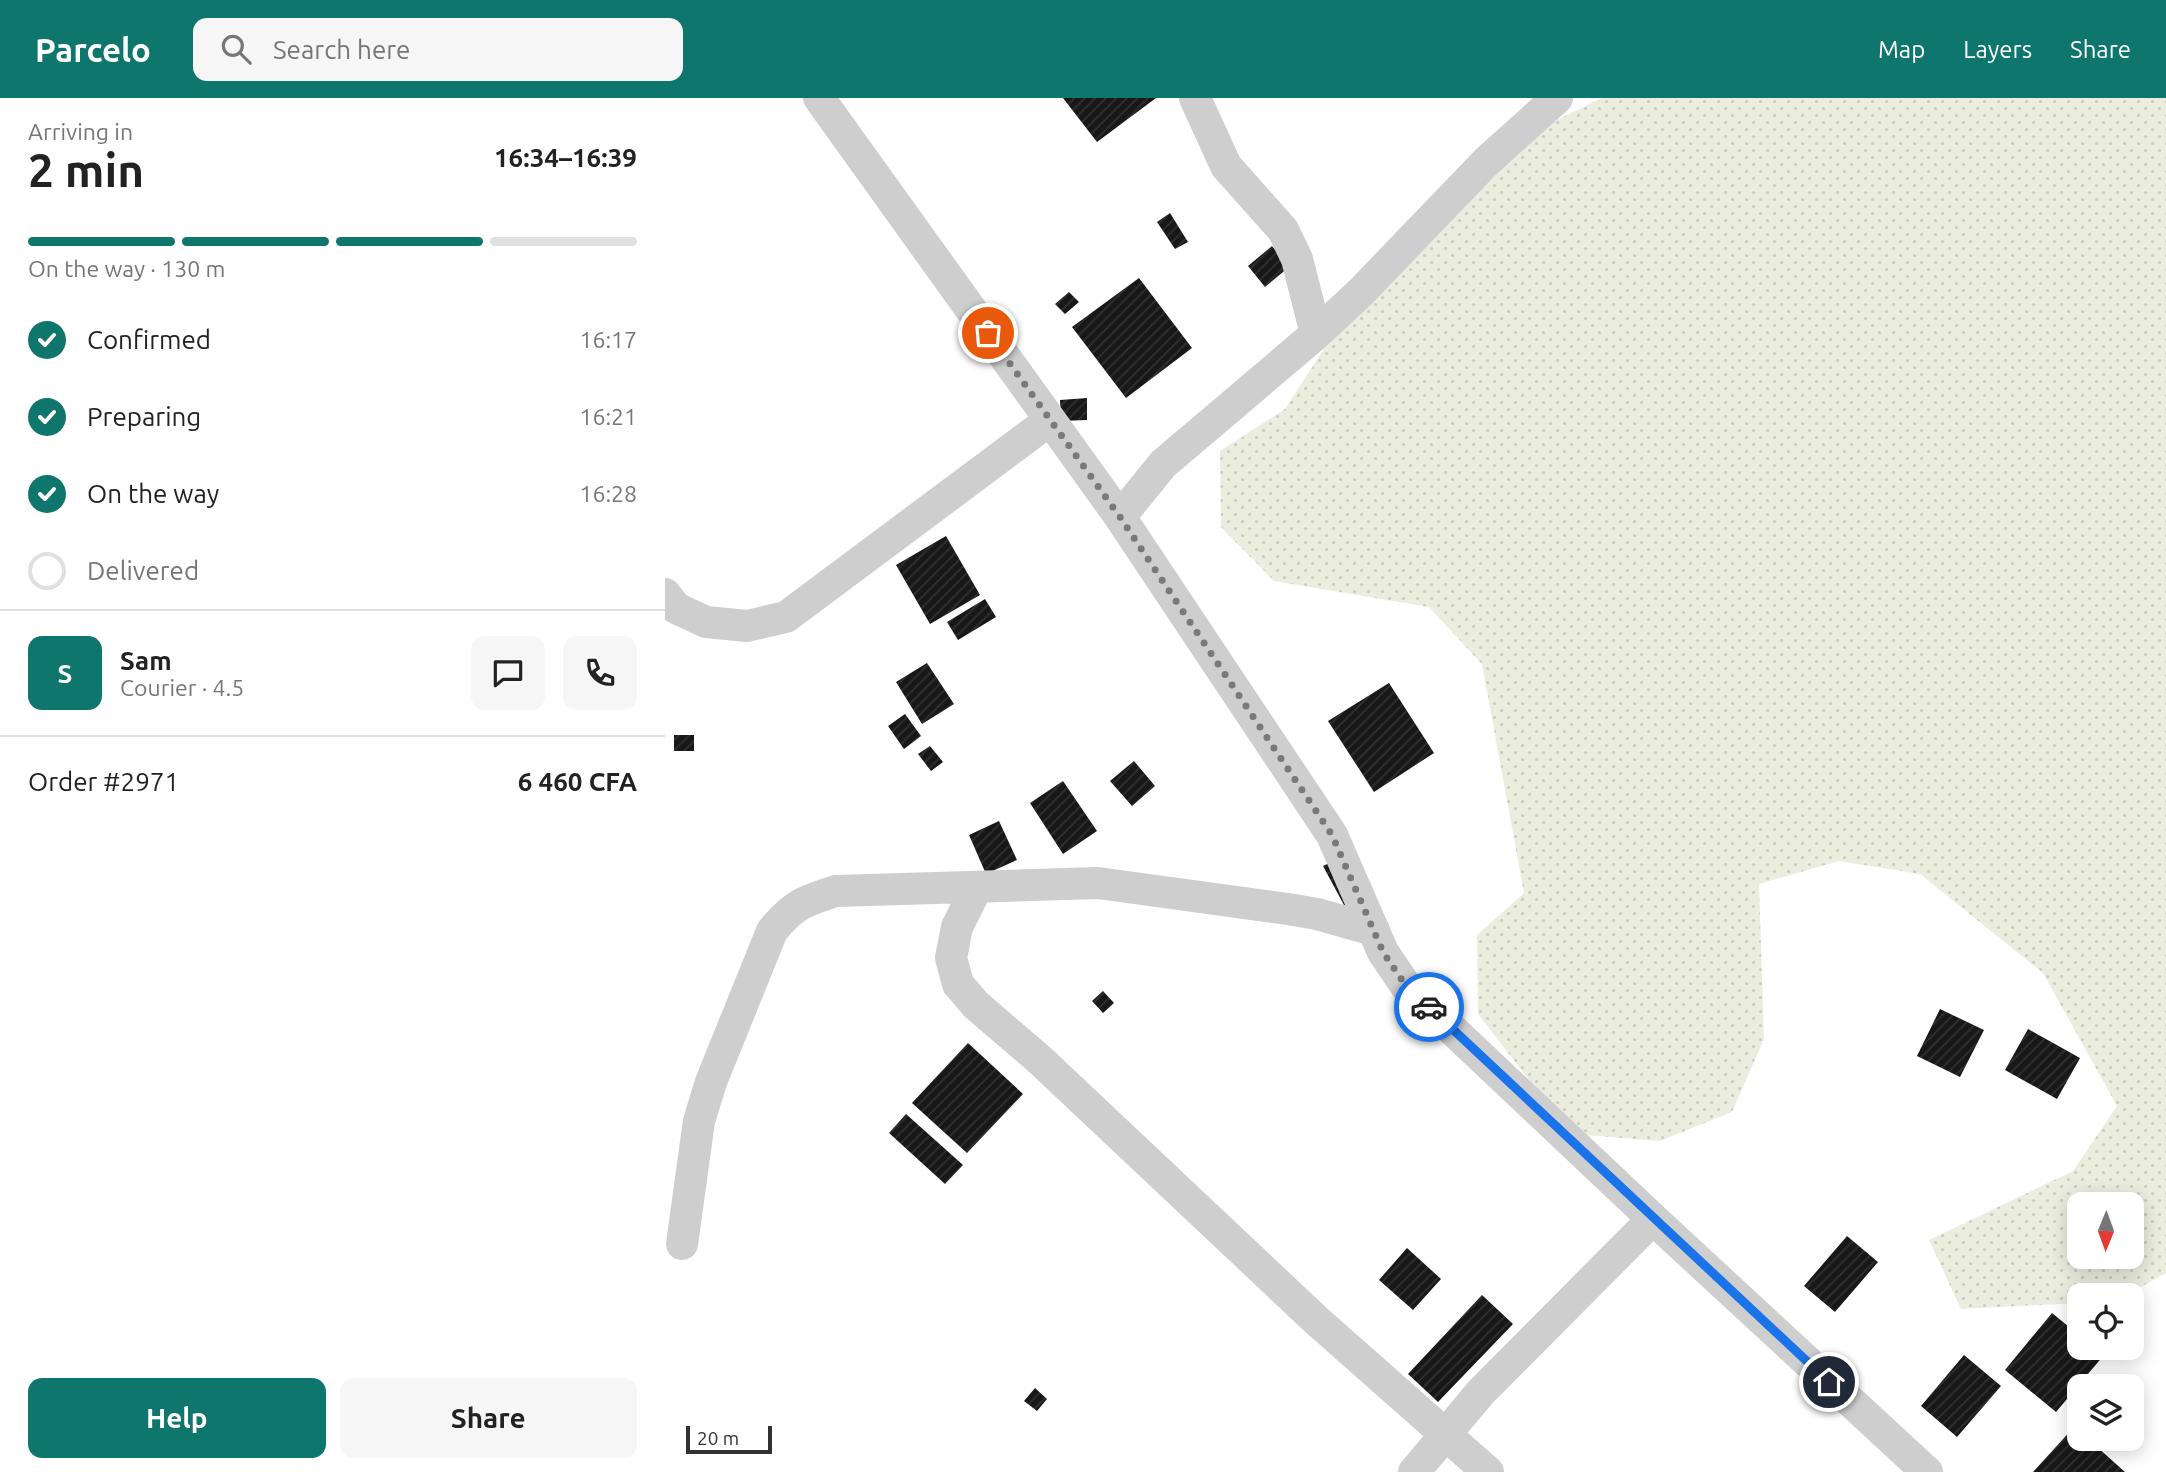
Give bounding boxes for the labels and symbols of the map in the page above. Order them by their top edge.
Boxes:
pin [958,303,1018,363]
courier [1394,972,1464,1042]
north arrow [2067,1192,2144,1269]
pin [1799,1352,1859,1412]
scale bar [686,1423,772,1455]

